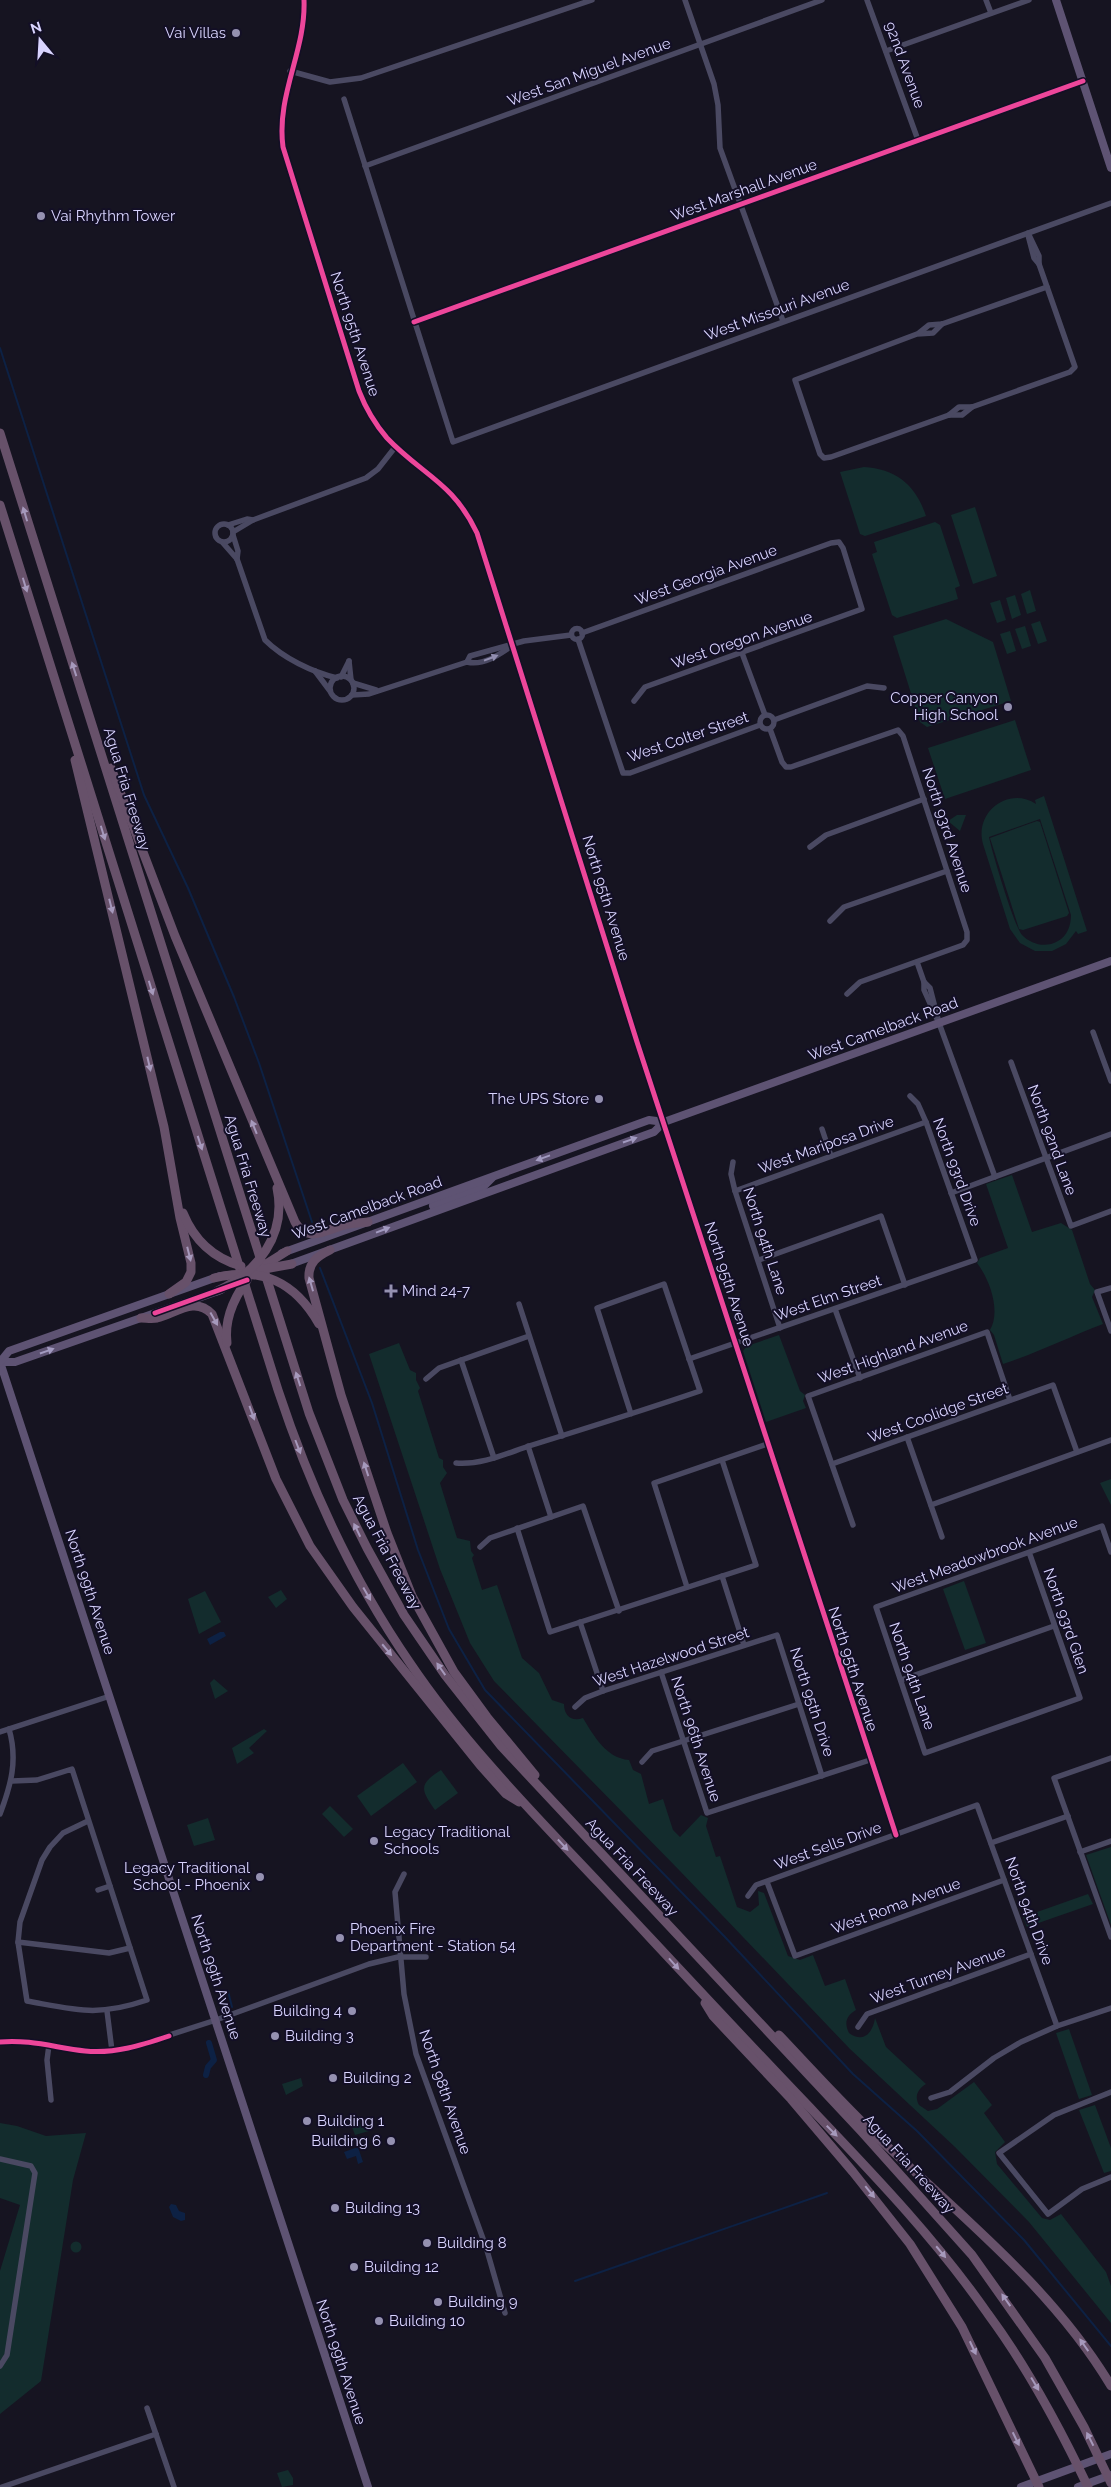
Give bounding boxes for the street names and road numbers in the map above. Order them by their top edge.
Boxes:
street label: 92nd Avenue [881,19,929,111]
street label: West San Miguel Avenue [505,34,673,110]
street label: West Marshall Avenue [669,155,820,225]
street label: North 95th Avenue [326,269,384,399]
street label: West Missouri Avenue [702,275,852,345]
street label: West Georgia Avenue [633,541,780,609]
street label: West Oregon Avenue [669,607,815,673]
street label: West Colter Street [625,708,751,766]
street label: Agua Fria Freeway [100,725,154,853]
street label: North 93rd Avenue [918,765,976,895]
street label: North 95th Avenue [578,833,634,963]
street label: West Camelback Road [806,993,960,1065]
street label: North 92nd Lane [1024,1082,1080,1198]
street label: Agua Fria Freeway [221,1112,275,1240]
street label: West Mariposa Drive [756,1112,896,1178]
street label: North 93rd Drive [929,1115,985,1229]
street label: West Camelback Road [290,1172,444,1244]
street label: North 94th Lane [739,1185,791,1297]
street label: North 95th Avenue [700,1219,758,1349]
street label: West Elm Street [772,1271,884,1325]
street label: West Highland Avenue [816,1316,971,1388]
street label: West Coolidge Street [865,1379,1011,1447]
street label: Agua Fria Freeway [349,1491,425,1613]
street label: West Meadowbrook Avenue [890,1513,1080,1597]
street label: North 99th Avenue [61,1527,119,1657]
street label: North 93rd Glen [1039,1566,1093,1676]
street label: North 95th Avenue [824,1604,882,1734]
street label: North 94th Lane [885,1620,939,1732]
street label: West Hazelwood Street [591,1623,751,1691]
street label: North 95th Drive [786,1645,838,1759]
street label: North 96th Avenue [667,1674,725,1804]
street label: Agua Fria Freeway [582,1814,682,1920]
street label: West Sells Drive [772,1818,884,1874]
street label: North 94th Drive [1001,1855,1057,1968]
street label: West Roma Avenue [829,1874,963,1938]
street label: North 99th Avenue [187,1912,245,2042]
street label: West Turney Avenue [868,1942,1008,2008]
street label: North 98th Avenue [415,2027,475,2157]
street label: Agua Fria Freeway [860,2111,958,2217]
street label: North 99th Avenue [312,2297,370,2427]

